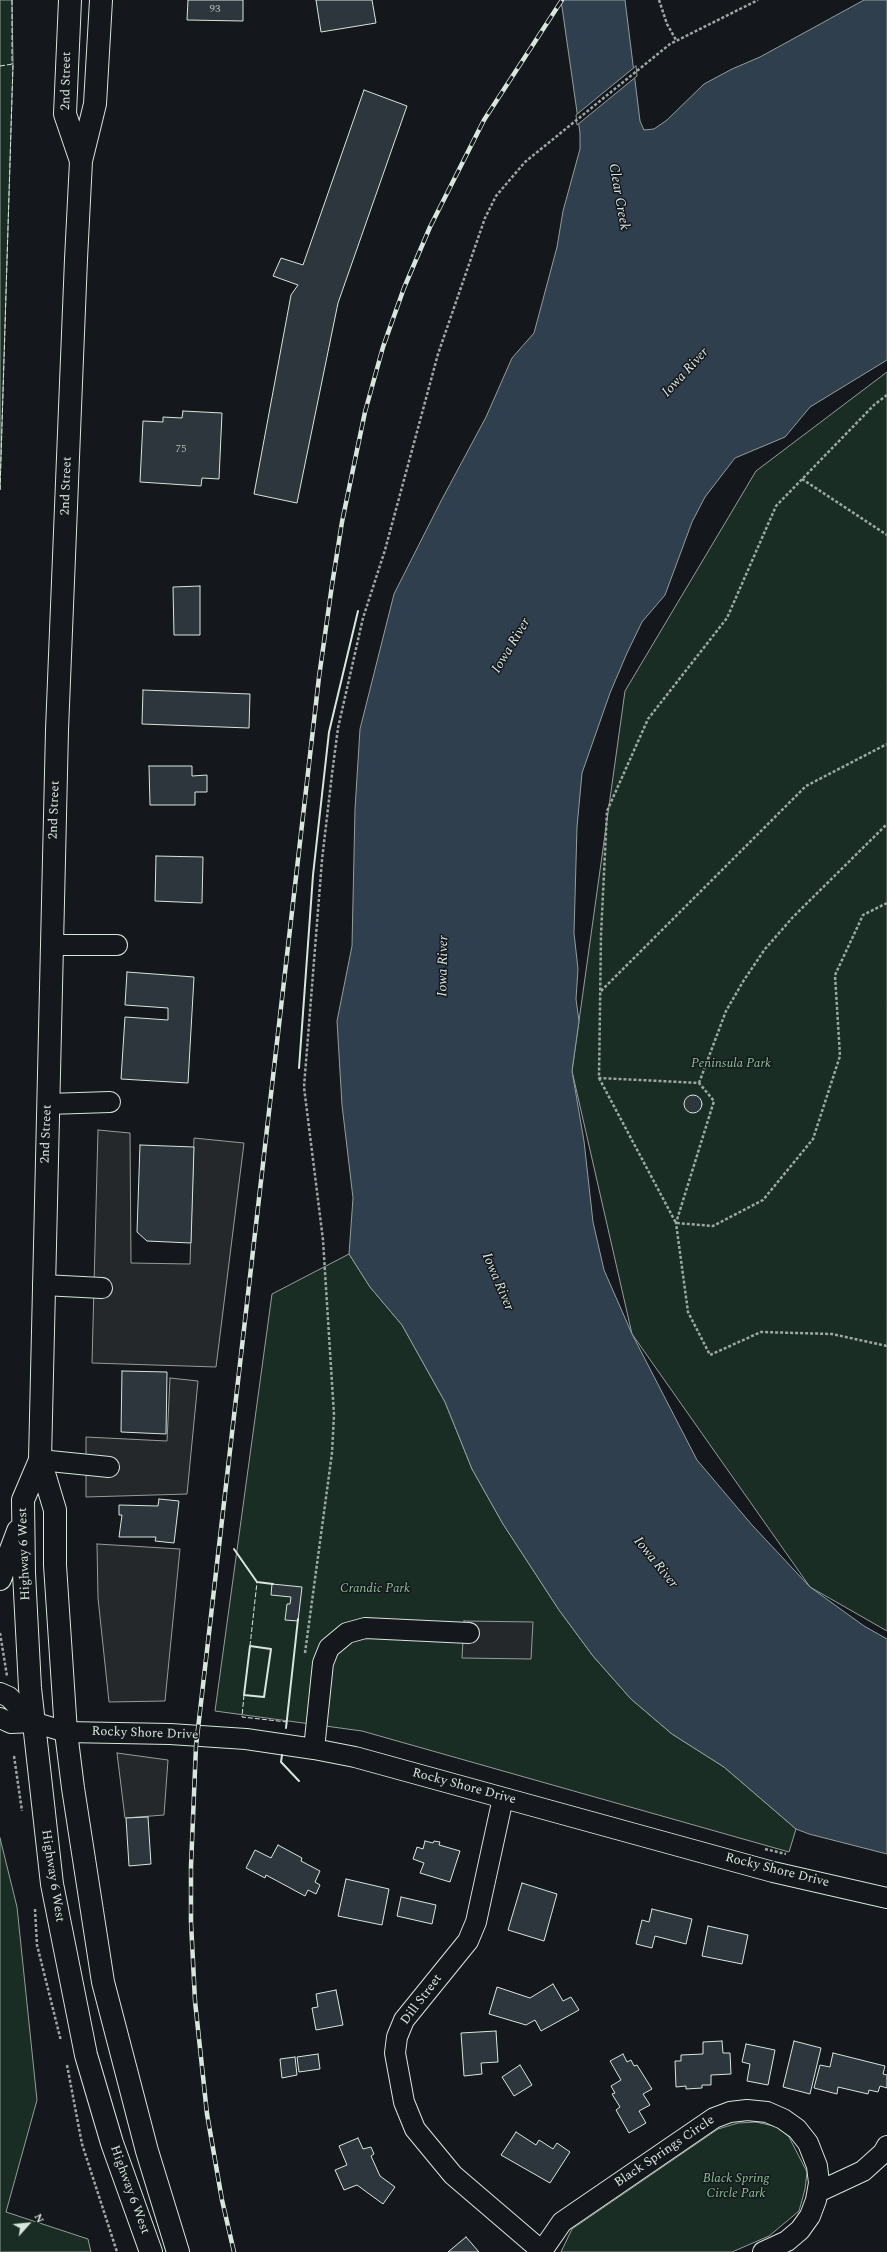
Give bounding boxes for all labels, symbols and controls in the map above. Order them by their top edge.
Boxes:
house number: 93 [210,3,220,17]
street label: 2nd Street [59,52,75,110]
water label: Clear Creek [604,162,632,232]
water label: Iowa River [659,345,713,401]
house number: 75 [176,443,186,457]
street label: 2nd Street [58,456,76,516]
water label: Iowa River [489,615,535,677]
street label: 2nd Street [46,780,64,840]
water label: Iowa River [435,935,453,997]
park label: Peninsula Park [691,1056,771,1072]
street label: 2nd Street [38,1104,56,1164]
water label: Iowa River [477,1251,517,1313]
street label: Highway 6 West [16,1507,34,1601]
water label: Iowa River [629,1534,681,1592]
park label: Crandic Park [340,1581,410,1597]
street label: Rocky Shore Drive [91,1724,199,1744]
street label: Rocky Shore Drive [410,1766,518,1808]
street label: Highway 6 West [37,1829,67,1923]
street label: Rocky Shore Drive [723,1851,831,1891]
street label: Dill Street [398,1972,446,2028]
street label: Black Springs Circle [612,2113,718,2191]
street label: Highway 6 West [106,2144,152,2236]
park label: Black Spring Circle Park [703,2171,769,2202]
north arrow [8,2204,48,2244]
text: N [30,2210,49,2226]

